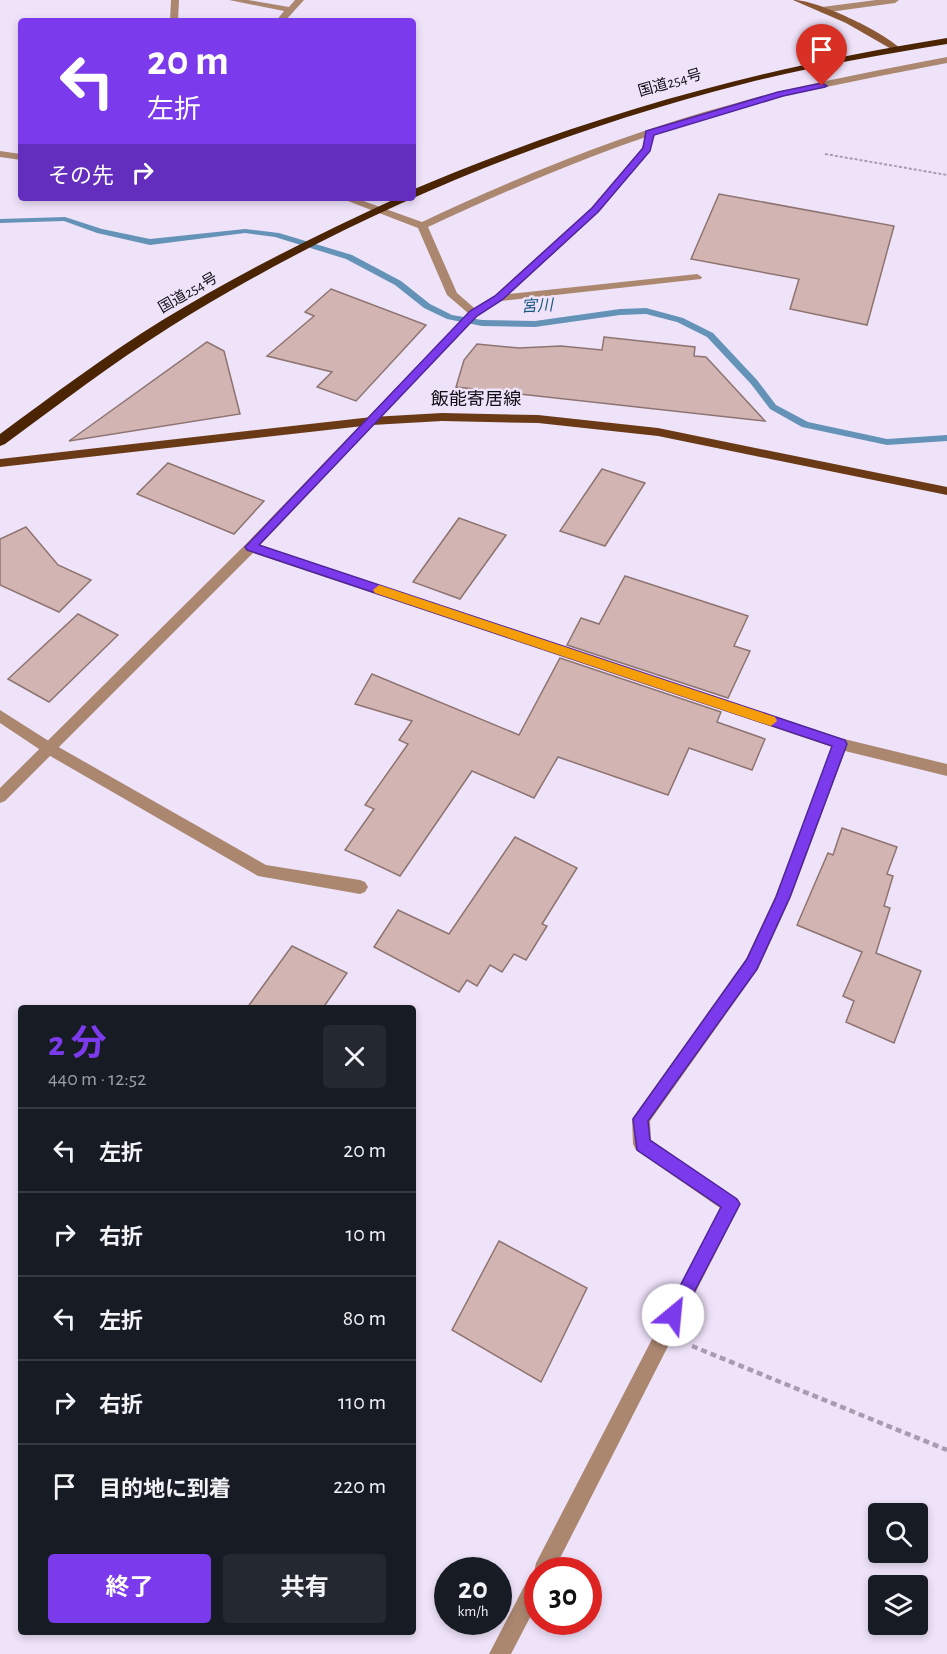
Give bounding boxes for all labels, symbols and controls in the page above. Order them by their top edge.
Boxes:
pin [796,24,847,86]
icon: arrive [805,33,838,66]
text: 20 m [147,40,229,82]
icon: left [48,42,126,120]
street label: 国道254号 [636,66,703,99]
text: 左折 [147,96,201,123]
icon: right [126,156,159,189]
text: その先 [48,165,114,187]
street label: 国道254号 [155,269,220,316]
water label: 宮川 [521,296,555,315]
street label: 飯能寄居線 [431,389,521,409]
button: close [323,1025,386,1088]
text: 2 分 [48,1026,106,1062]
text: 440 m · 12:52 [48,1069,146,1089]
icon: left [48,1134,81,1167]
text: 20 m [343,1139,386,1161]
text: 左折 [99,1142,143,1164]
icon: right [48,1218,81,1251]
text: 10 m [346,1223,386,1245]
text: 右折 [99,1226,143,1248]
position arrow [641,1283,705,1347]
icon: left [48,1302,81,1335]
text: 80 m [343,1307,386,1329]
text: 左折 [99,1310,143,1332]
icon: right [48,1386,81,1419]
text: 110 m [338,1391,386,1413]
text: 右折 [99,1394,143,1416]
icon: arrive [48,1470,81,1503]
text: 220 m [333,1475,386,1497]
text: 目的地に到着 [99,1478,231,1500]
map controls [868,1503,928,1635]
button: search [868,1503,928,1563]
button: 終了 [48,1554,211,1623]
button: 共有 [223,1554,386,1623]
speed limit sign: 30 [524,1557,602,1635]
text: 20 [458,1574,488,1604]
button: layers [868,1575,928,1635]
text: km/h [458,1604,488,1619]

